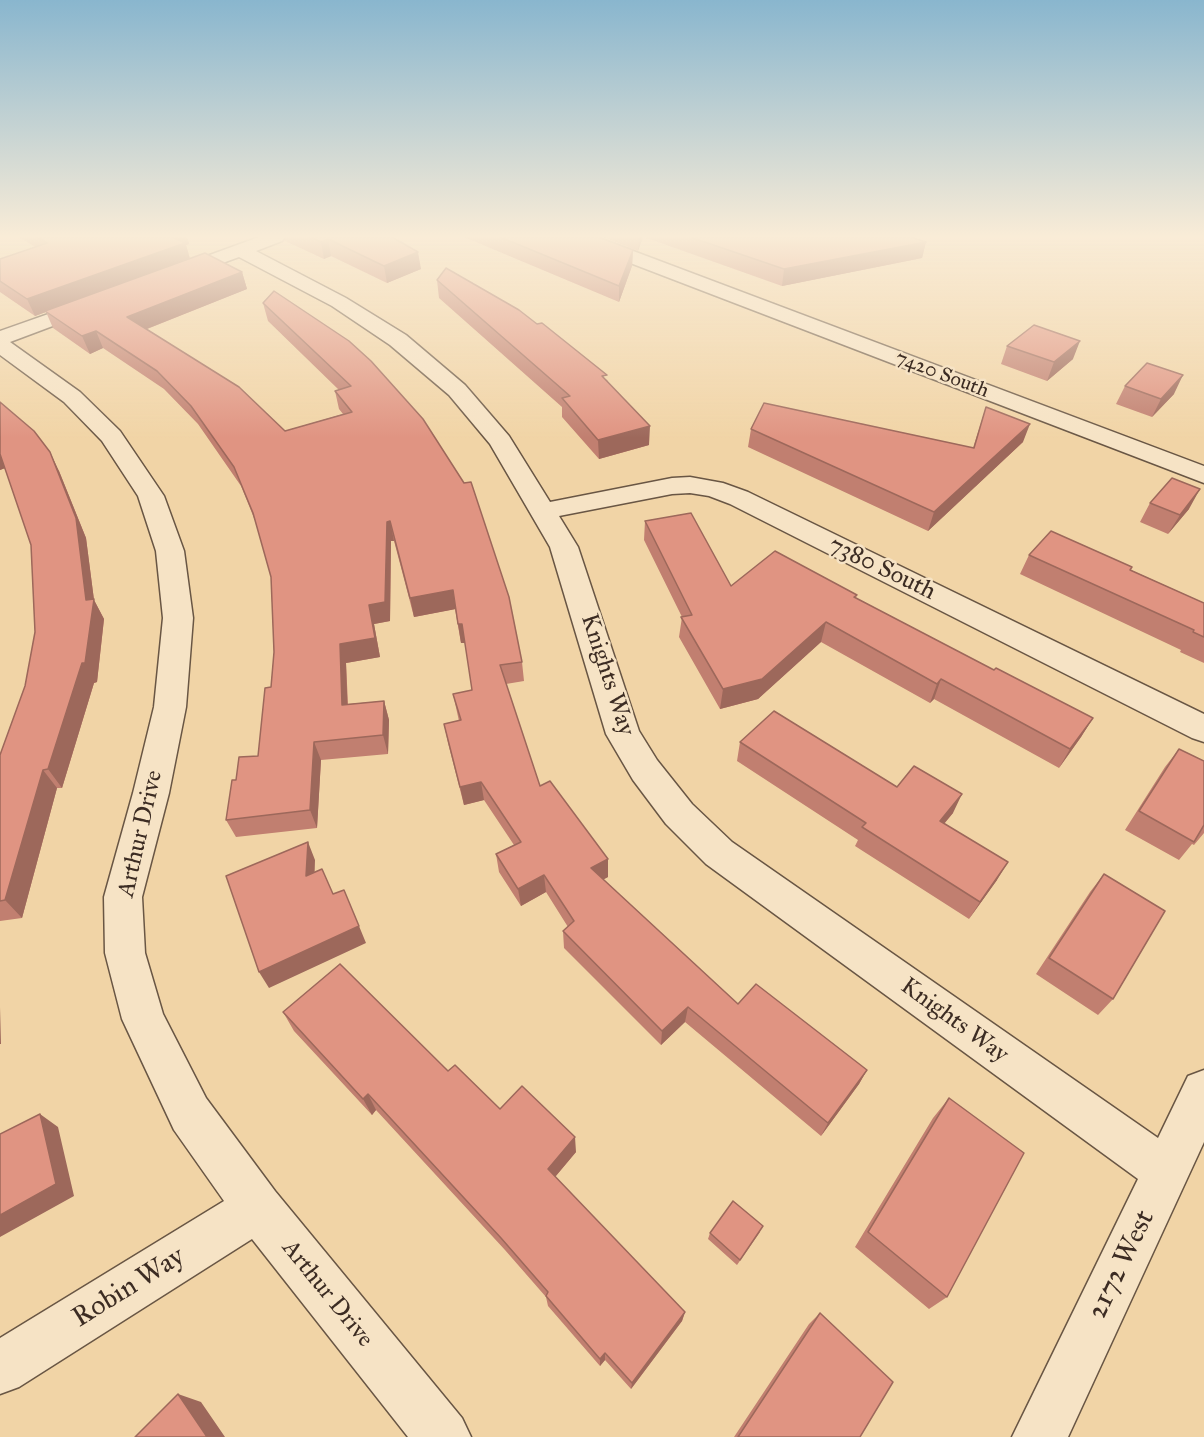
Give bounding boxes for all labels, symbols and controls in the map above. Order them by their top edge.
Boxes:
street label: 7420 South [892,346,992,404]
street label: 7380 South [824,531,940,607]
street label: Knights Way [574,611,640,739]
street label: Arthur Drive [112,768,170,900]
street label: Knights Way [895,972,1013,1070]
street label: 2172 West [1081,1205,1163,1325]
street label: Arthur Drive [275,1235,379,1353]
street label: Robin Way [67,1240,191,1336]

